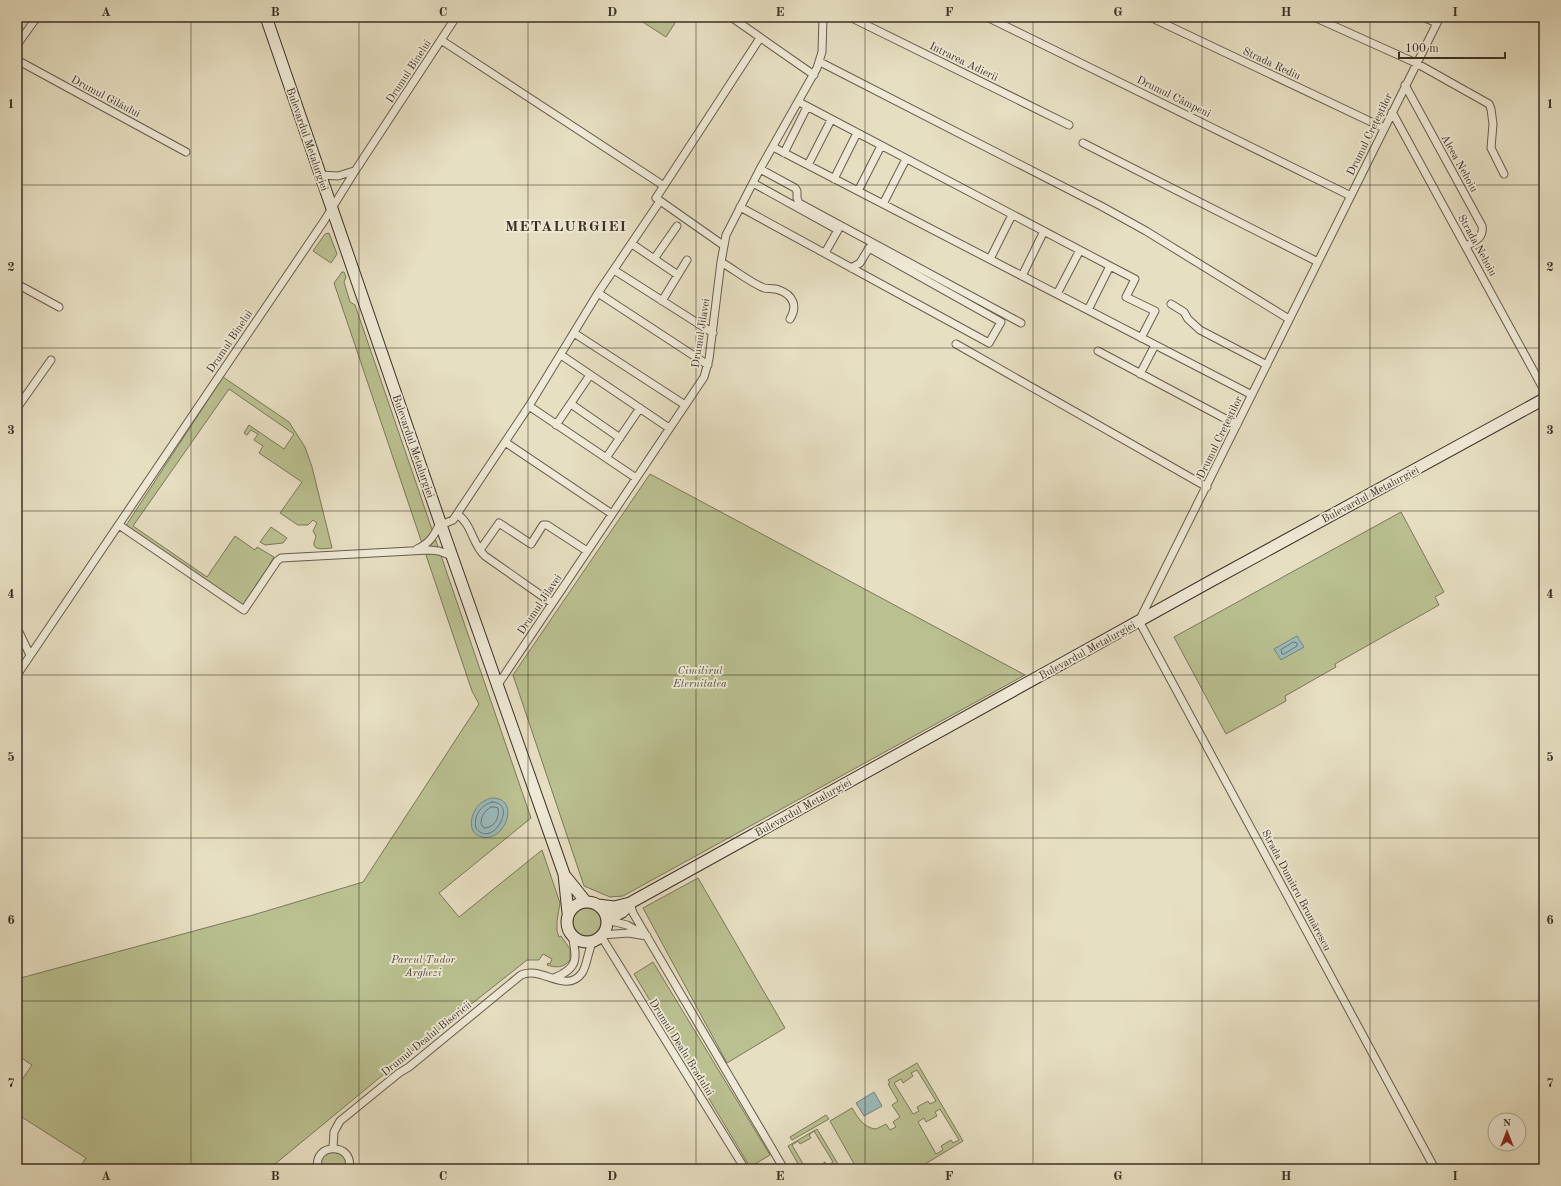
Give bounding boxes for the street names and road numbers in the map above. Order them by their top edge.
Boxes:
street label: Drumul Binelui [385,38,434,105]
street label: Intrarea Adierii [927,41,999,84]
street label: Strada Rediu [1241,46,1302,83]
street label: Drumul Gilăului [69,74,142,120]
street label: Drumul Câmpeni [1135,75,1212,120]
street label: Bulevardul Metalurgiei [284,86,329,193]
street label: Drumul Crețeștilor [1346,91,1395,178]
street label: Aleea Nehoiu [1438,133,1479,194]
street label: Strada Nehoiu [1455,213,1498,279]
street label: Drumul Jilavei [691,298,712,369]
street label: Drumul Binelui [205,308,255,375]
street label: Bulevardul Metalurgiei [390,393,435,500]
street label: Drumul Crețeștilor [1196,394,1245,481]
street label: Bulevardul Metalurgiei [1320,465,1421,526]
street label: Drumul Jilavei [516,573,564,637]
street label: Bulevardul Metalurgiei [1038,620,1138,682]
street label: Bulevardul Metalurgiei [754,777,854,839]
street label: Strada Dumitru Brumărescu [1259,828,1332,953]
street label: Drumul Dealu Bradului [646,998,715,1098]
street label: Drumul Dealul Bisericii [380,1000,474,1079]

